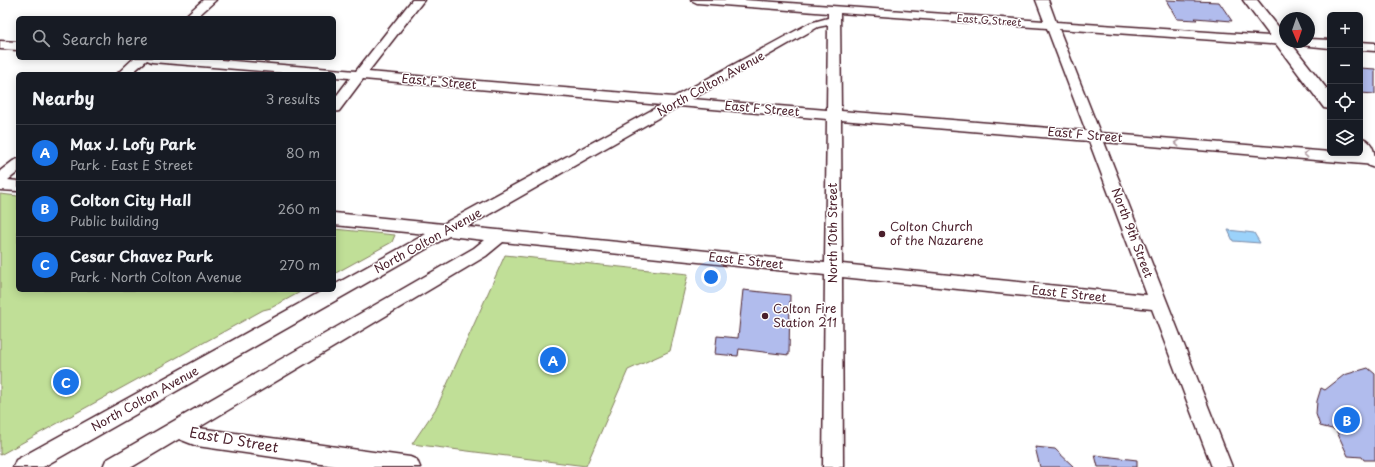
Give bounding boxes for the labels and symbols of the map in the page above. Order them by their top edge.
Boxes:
street label: East G Street [956,10,1022,29]
north arrow [1279,12,1315,48]
street label: North Colton Avenue [654,46,768,120]
street label: East F Street [401,69,477,93]
street label: East F Street [724,96,800,120]
street label: East F Street [1047,122,1123,146]
one-way arrow [1174,138,1180,147]
one-way arrow [1303,149,1309,158]
street label: North 10th Street [823,183,841,283]
street label: North 9th Street [1107,185,1158,280]
street label: North Colton Avenue [371,203,485,277]
place label: Colton Church of the Nazarene [890,217,984,249]
marker: Colton Church of the Nazarene [877,229,887,239]
street label: East E Street [708,247,785,273]
your location [701,267,721,287]
street label: East E Street [1031,280,1108,306]
place label: Colton Fire Station 211 [773,299,837,331]
marker: Colton Fire Station 211 [760,311,770,321]
pin: A [540,345,566,375]
street label: North Colton Avenue [88,361,202,435]
pin: C [53,367,79,397]
pin: B [1334,405,1360,435]
street label: East D Street [188,421,280,458]

